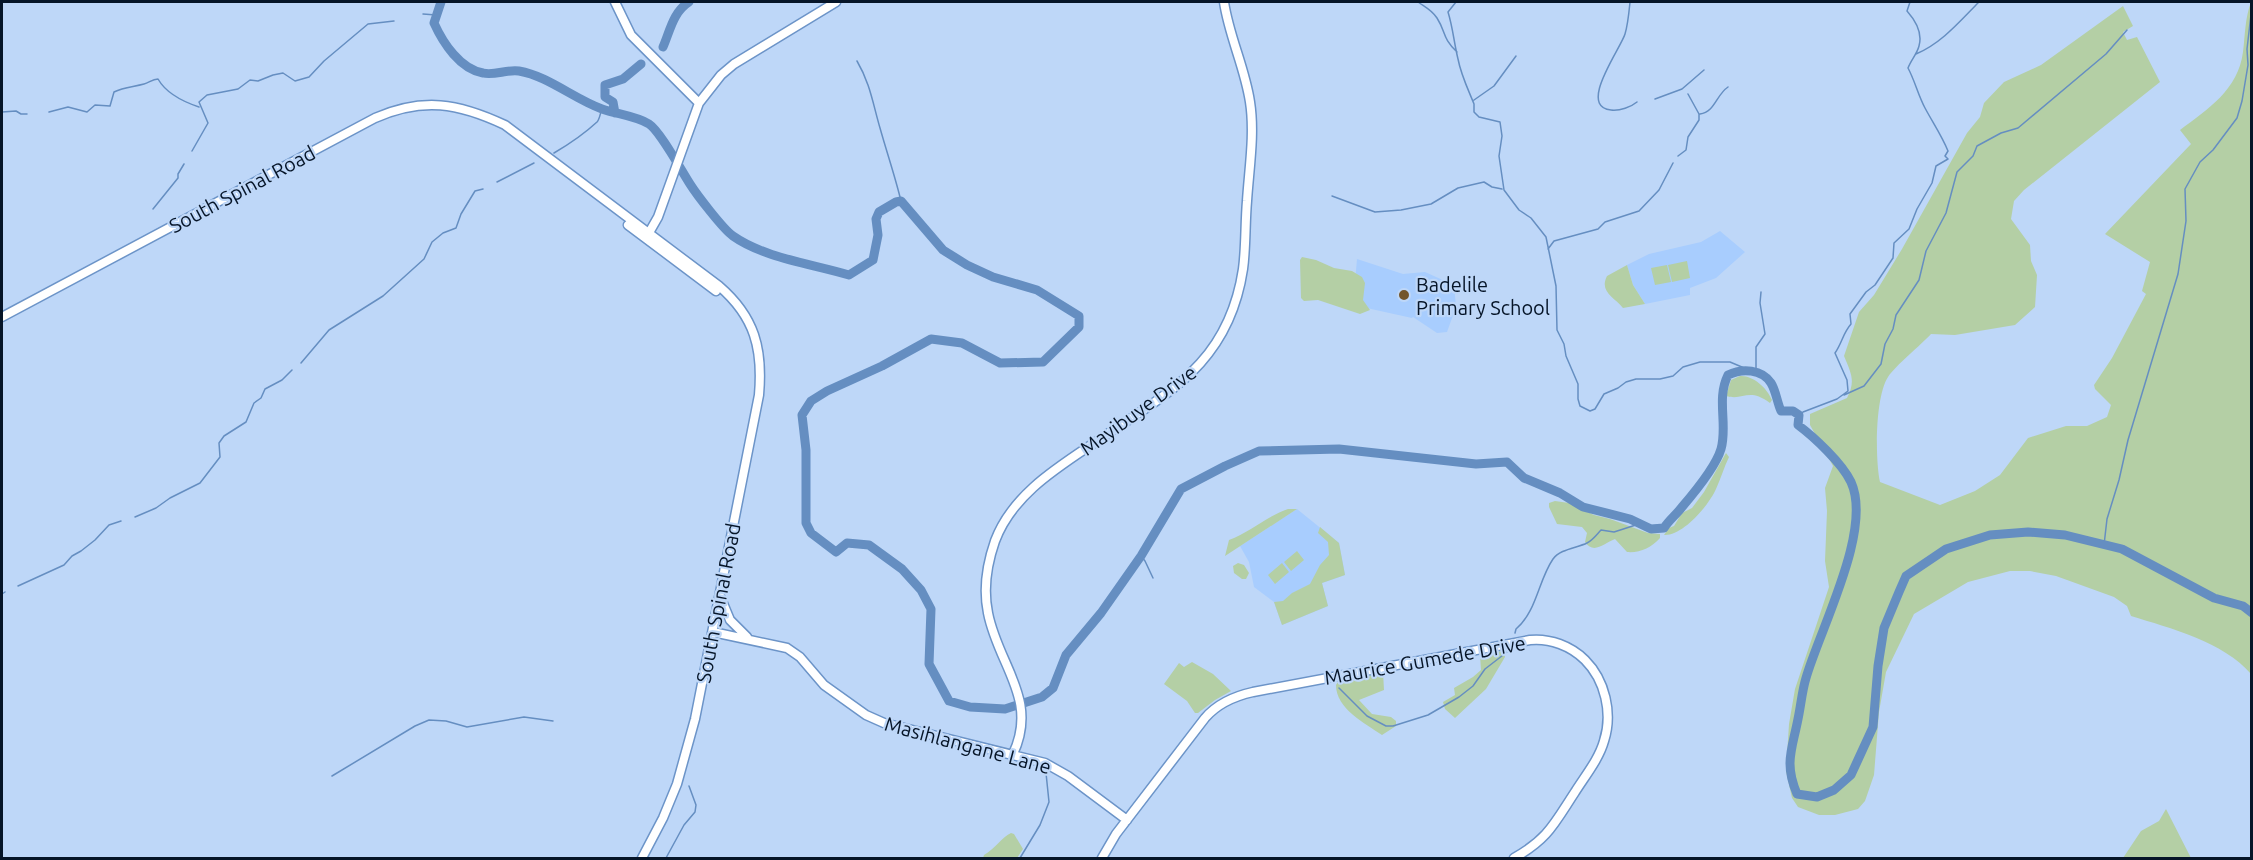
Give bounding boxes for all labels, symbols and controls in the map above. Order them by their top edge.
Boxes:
street label: South Spinal Road [165,141,319,237]
place label: Badelile Primary School [1416,273,1550,319]
marker: Badelile Primary School [1397,288,1411,302]
street label: Mayibuye Drive [1076,360,1200,460]
street label: South Spinal Road [691,521,745,685]
street label: Maurice Gumede Drive [1323,631,1527,689]
street label: Masihlangane Lane [882,712,1054,778]

